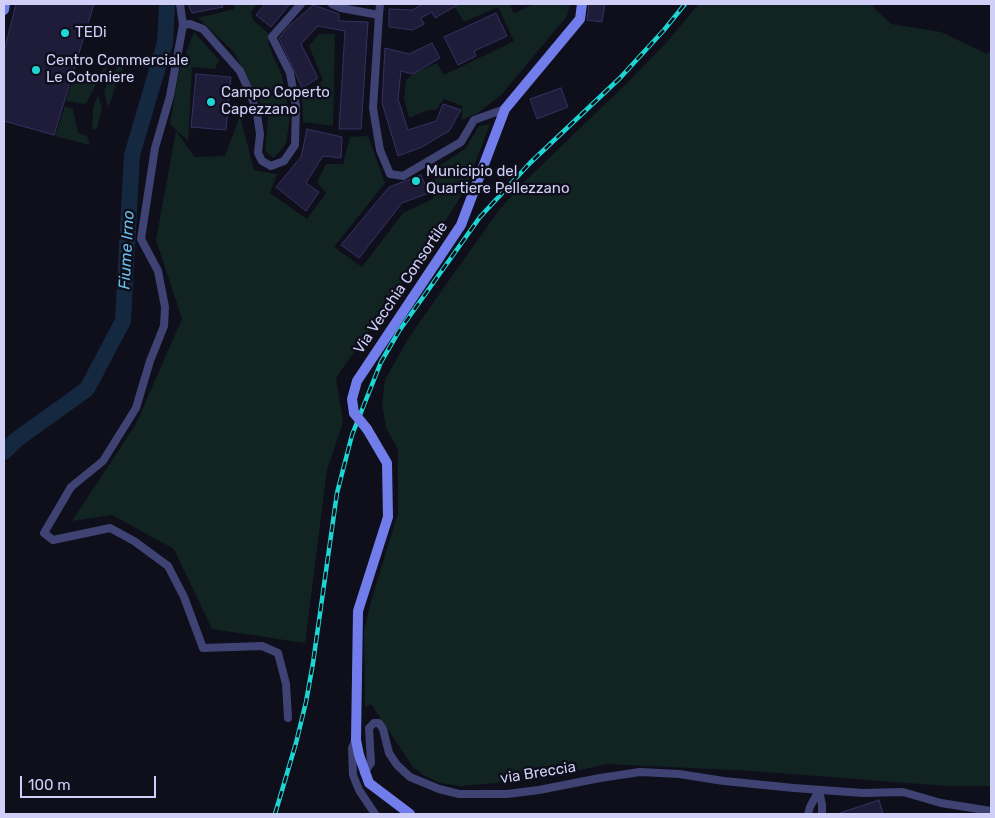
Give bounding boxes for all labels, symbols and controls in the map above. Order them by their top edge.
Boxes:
place label: TEDi [75,24,107,42]
marker: TEDi [59,27,71,39]
place label: Centro Commerciale Le Cotoniere [46,52,189,87]
marker: Centro Commerciale Le Cotoniere [30,64,42,76]
place label: Campo Coperto Capezzano [221,84,330,119]
marker: Campo Coperto Capezzano [205,96,217,108]
place label: Municipio del Quartiere Pellezzano [426,163,570,198]
marker: Municipio del Quartiere Pellezzano [410,175,422,187]
water label: Fiume Irno [115,210,139,290]
street label: Via Vecchia Consortile [350,219,452,357]
street label: via Breccia [499,758,577,788]
scale bar [22,766,159,798]
text: 100 m [28,776,70,794]

